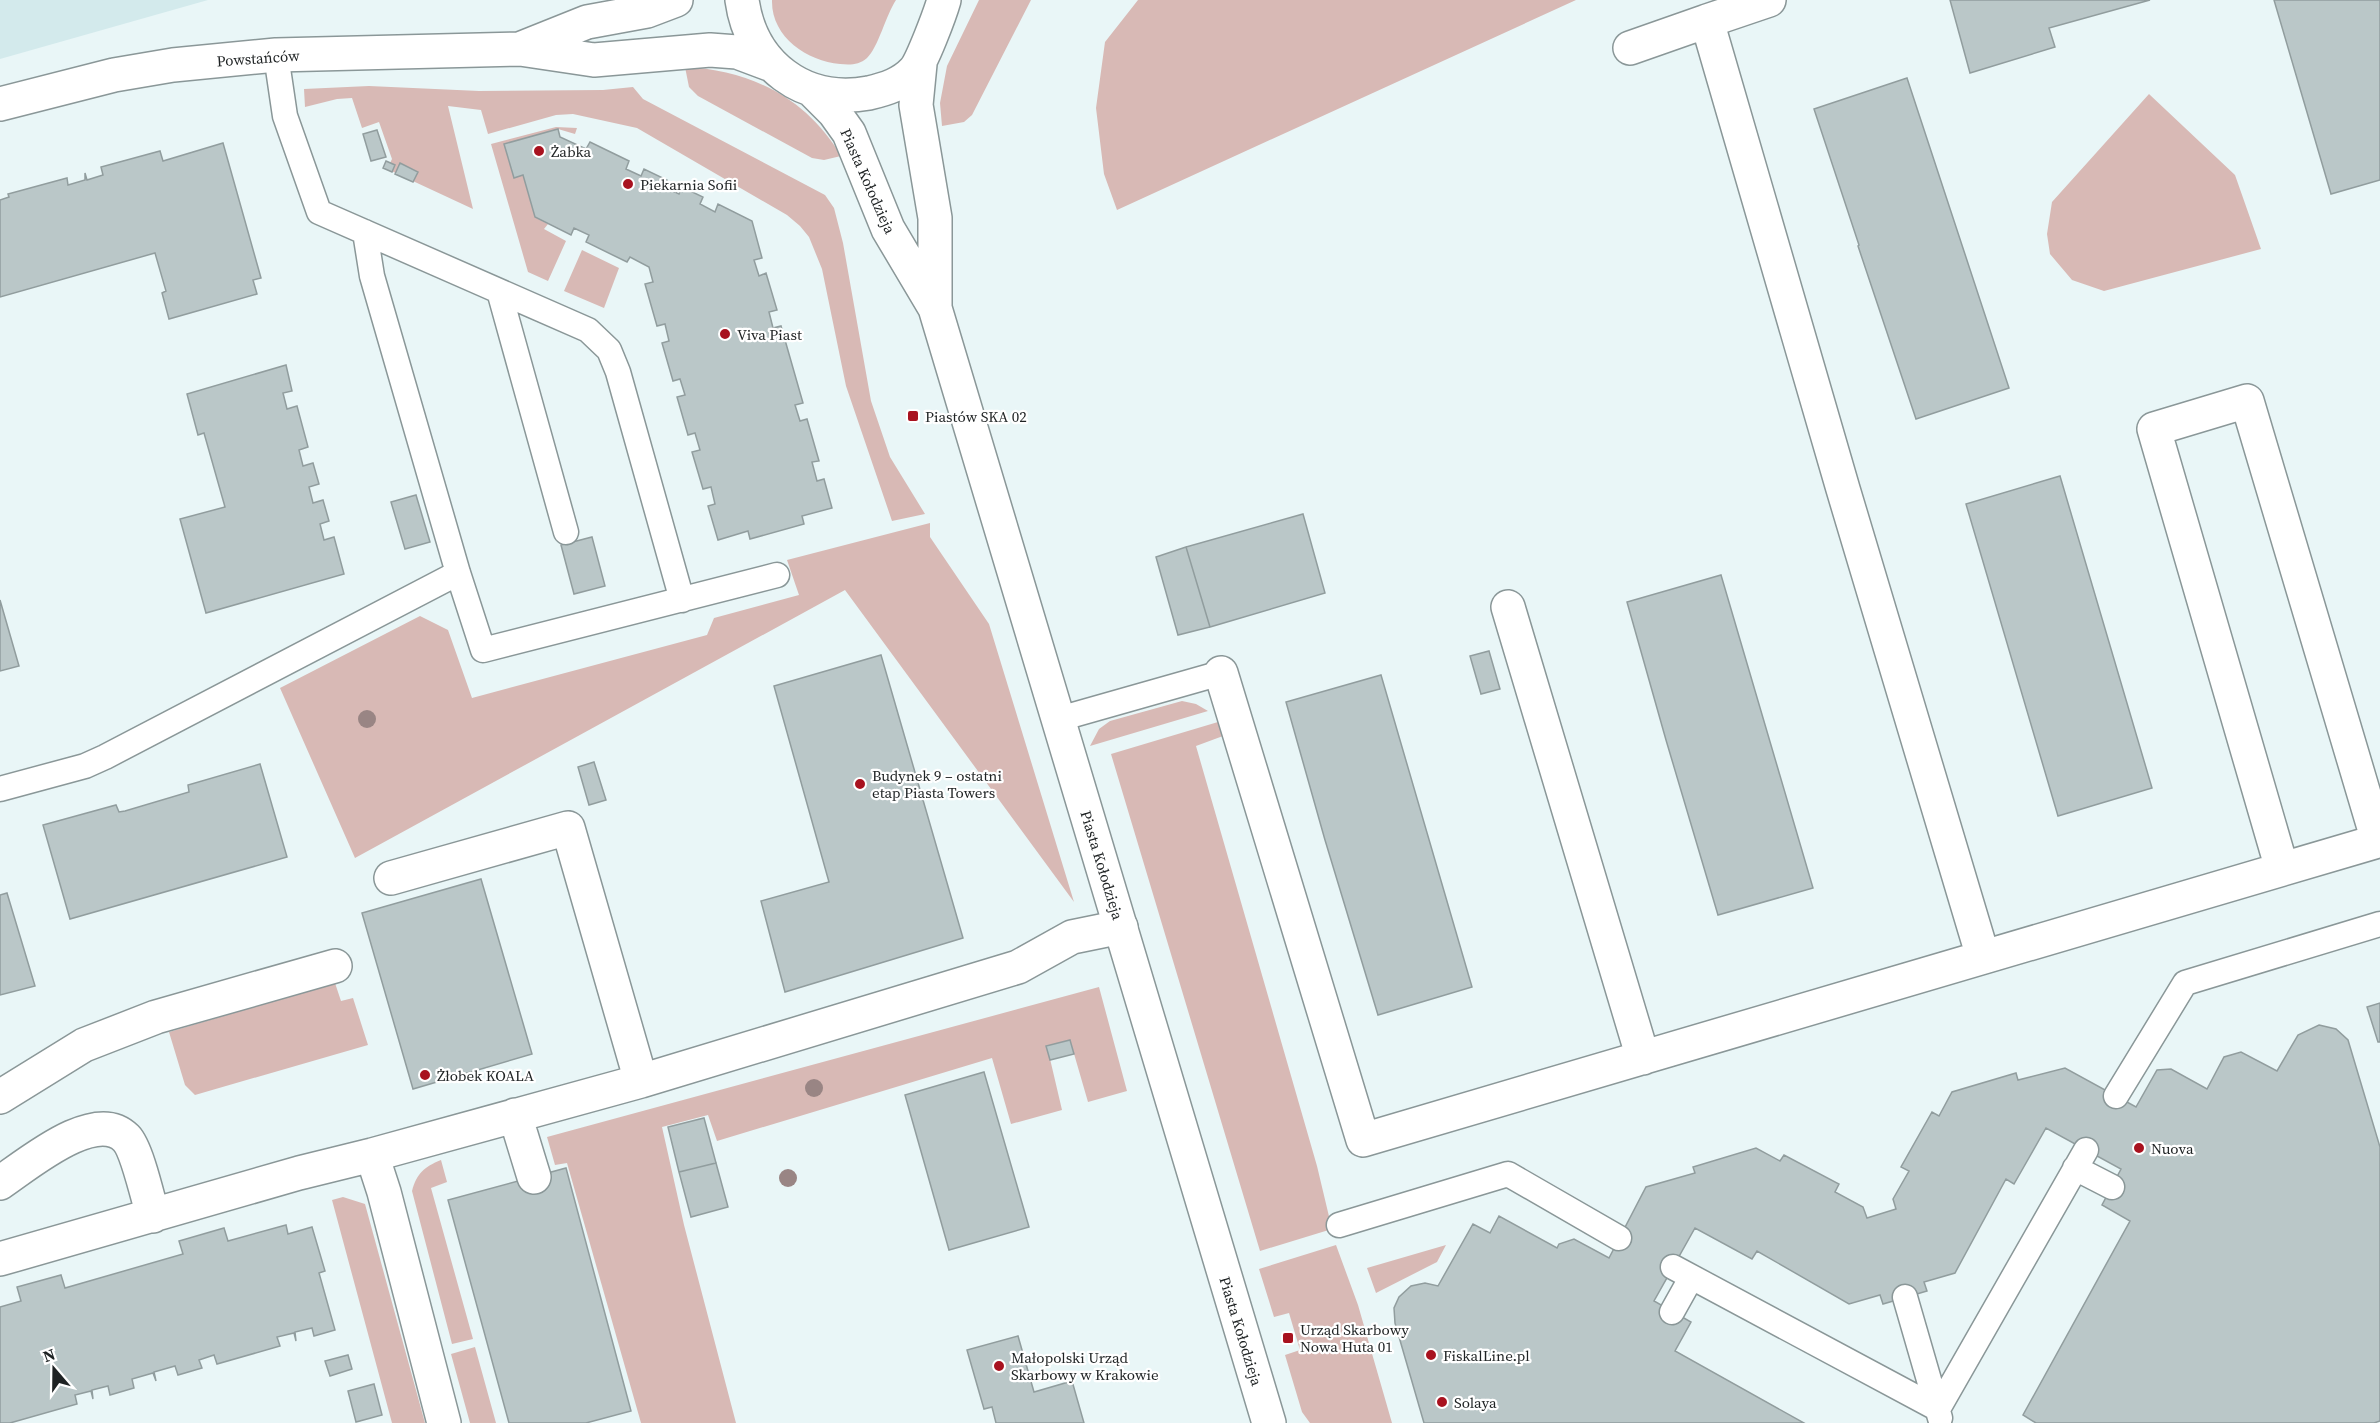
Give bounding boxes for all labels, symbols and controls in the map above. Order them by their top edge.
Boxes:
street label: Powstańców [216,45,301,71]
street label: Piasta Kołodzieja [835,125,901,237]
place label: Żabka [551,141,592,162]
marker: Żabka [532,144,546,158]
place label: Piekarnia Sofii [640,174,737,195]
marker: Piekarnia Sofii [621,177,635,191]
place label: Viva Piast [737,324,802,345]
marker: Viva Piast [718,327,732,341]
place label: Piastów SKA 02 [925,406,1027,427]
marker: Piastów SKA 02 [906,409,920,423]
place label: Budynek 9 – ostatni etap Piasta Towers [872,765,1002,803]
marker: Budynek 9 – ostatni etap Piasta Towers [853,777,867,791]
street label: Piasta Kołodzieja [1075,808,1129,923]
place label: Żłobek KOALA [437,1065,534,1086]
marker: Żłobek KOALA [418,1068,432,1082]
place label: Nuova [2151,1138,2194,1159]
marker: Nuova [2132,1141,2146,1155]
street label: Piasta Kołodzieja [1214,1274,1268,1389]
place label: Urząd Skarbowy Nowa Huta 01 [1300,1319,1409,1357]
marker: Urząd Skarbowy Nowa Huta 01 [1281,1331,1295,1345]
north arrow [24,1339,84,1399]
text: N [40,1342,58,1367]
place label: FiskalLine.pl [1443,1345,1530,1366]
place label: Małopolski Urząd Skarbowy w Krakowie [1011,1347,1159,1385]
marker: FiskalLine.pl [1424,1348,1438,1362]
marker: Małopolski Urząd Skarbowy w Krakowie [992,1359,1006,1373]
place label: Solaya [1454,1392,1497,1413]
marker: Solaya [1435,1395,1449,1409]

